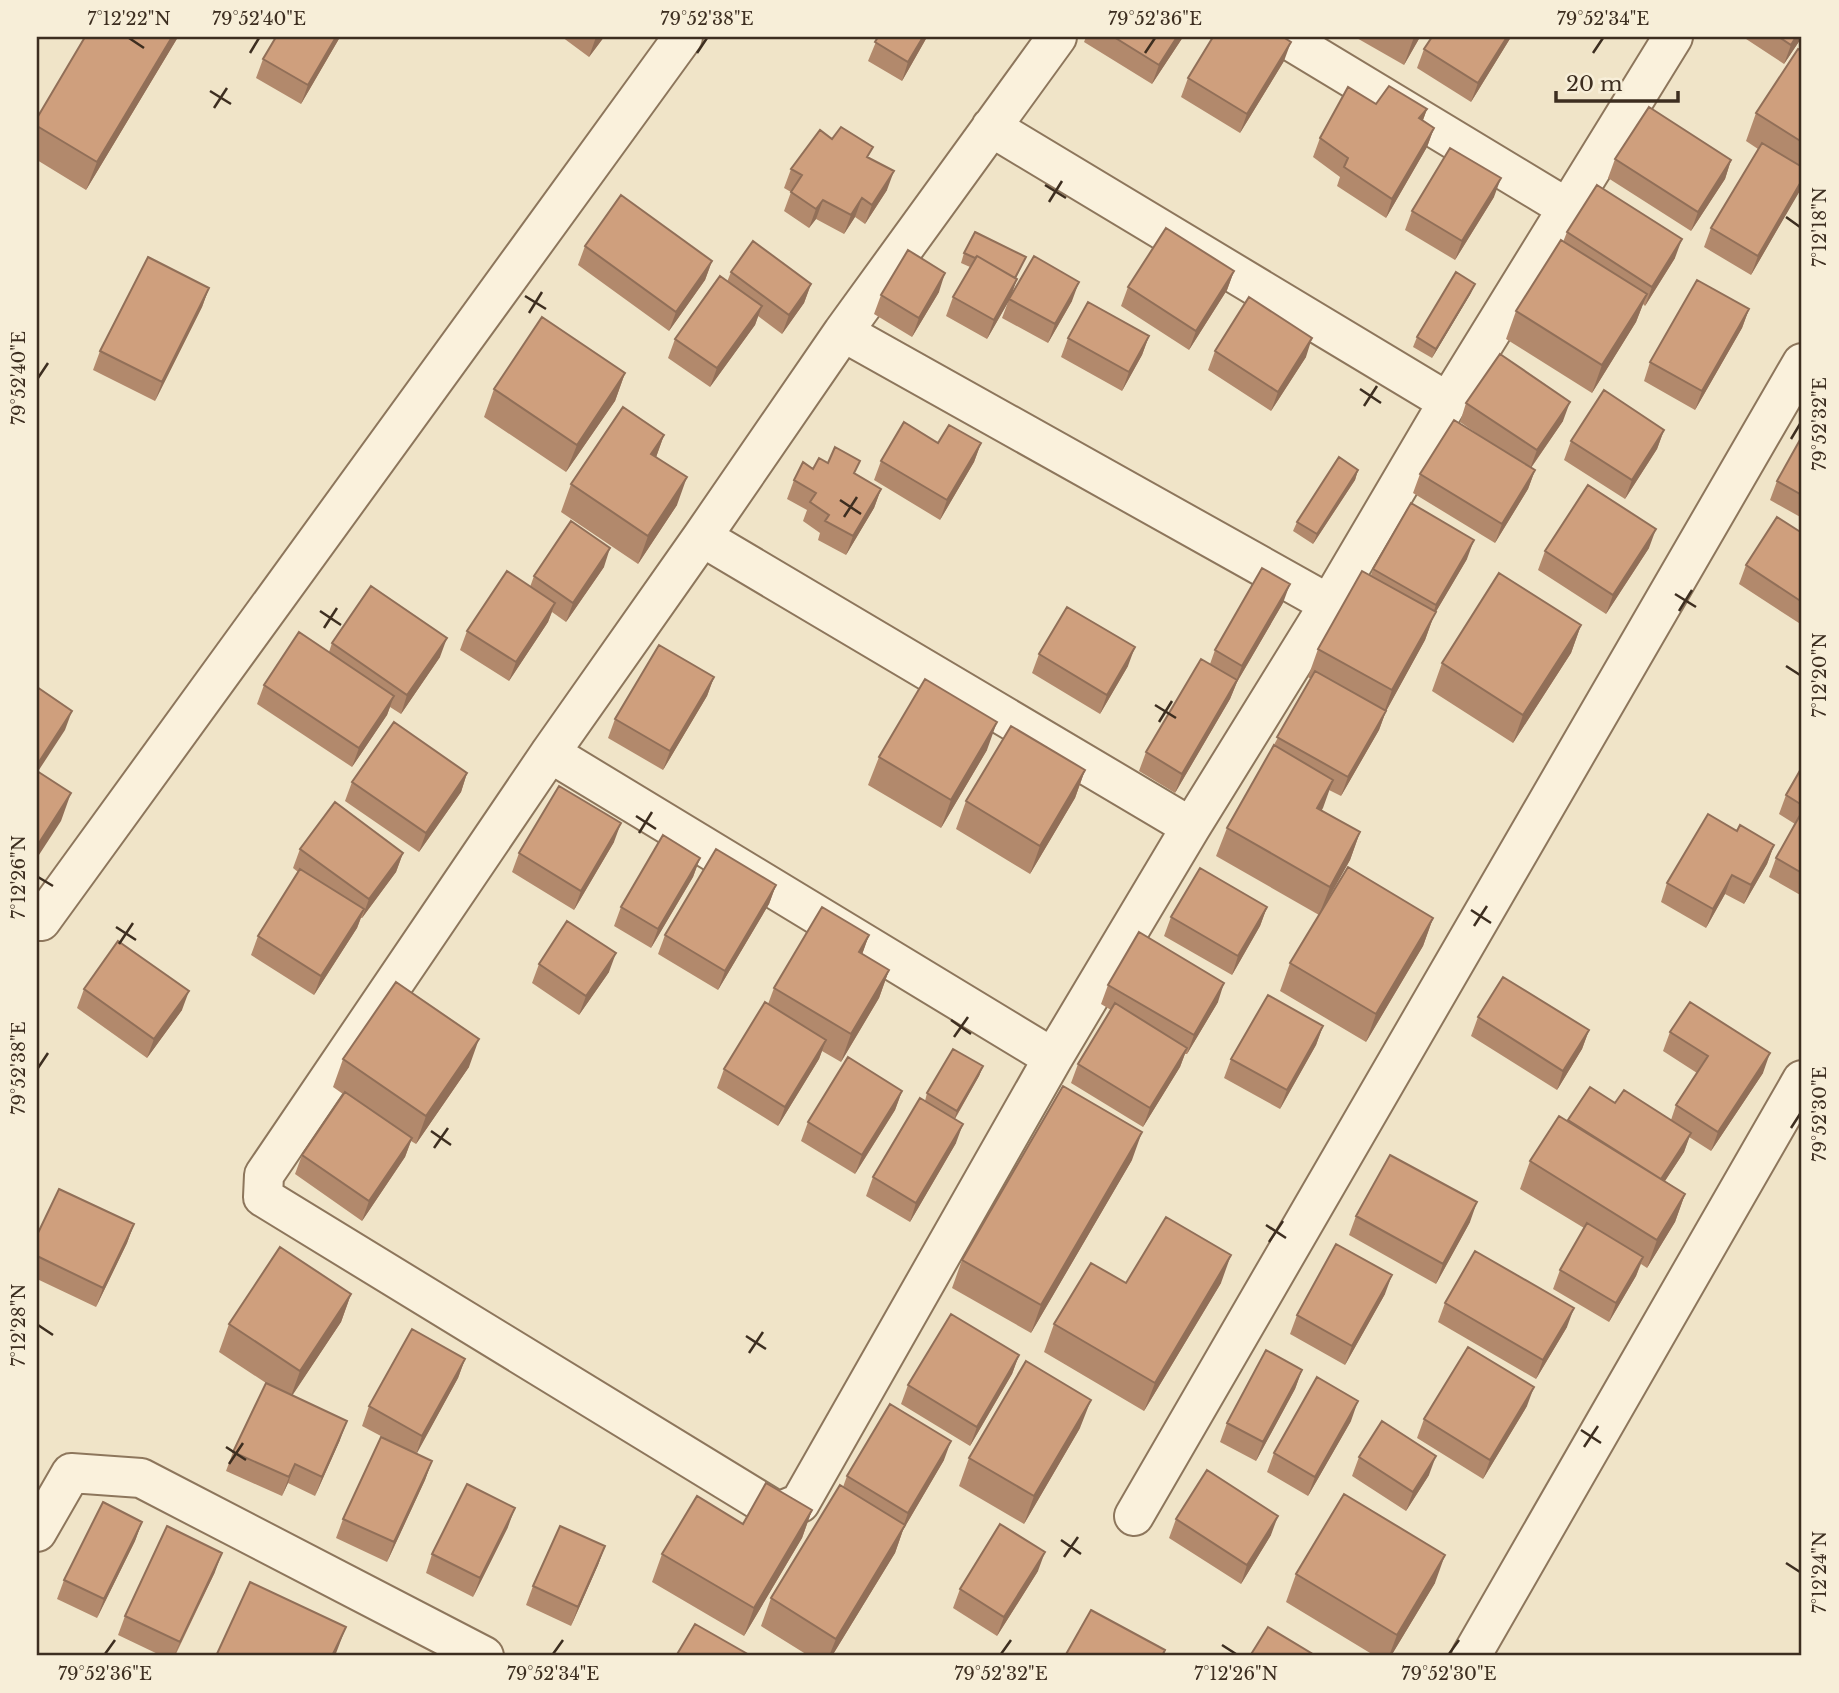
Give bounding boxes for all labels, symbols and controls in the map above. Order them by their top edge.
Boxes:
text: 7°12'22"N [87,8,171,30]
text: 79°52'40"E [212,8,306,30]
text: 79°52'38"E [660,8,754,30]
text: 79°52'36"E [1108,8,1202,30]
text: 79°52'34"E [1557,8,1649,30]
scale bar [1556,60,1678,104]
text: 20 m [1566,71,1623,97]
text: 7°12'18"N [1809,187,1831,267]
text: 79°52'40"E [8,331,30,425]
text: 79°52'32"E [1809,377,1831,471]
text: 7°12'20"N [1809,632,1831,718]
text: 7°12'26"N [8,835,30,919]
text: 79°52'38"E [8,1021,30,1115]
text: 79°52'30"E [1809,1066,1831,1162]
text: 7°12'28"N [8,1283,30,1367]
text: 7°12'24"N [1809,1531,1831,1613]
text: 79°52'36"E [58,1663,152,1685]
text: 79°52'34"E [507,1663,599,1685]
text: 79°52'32"E [954,1663,1048,1685]
text: 7°12'26"N [1194,1663,1278,1685]
text: 79°52'30"E [1401,1663,1497,1685]

